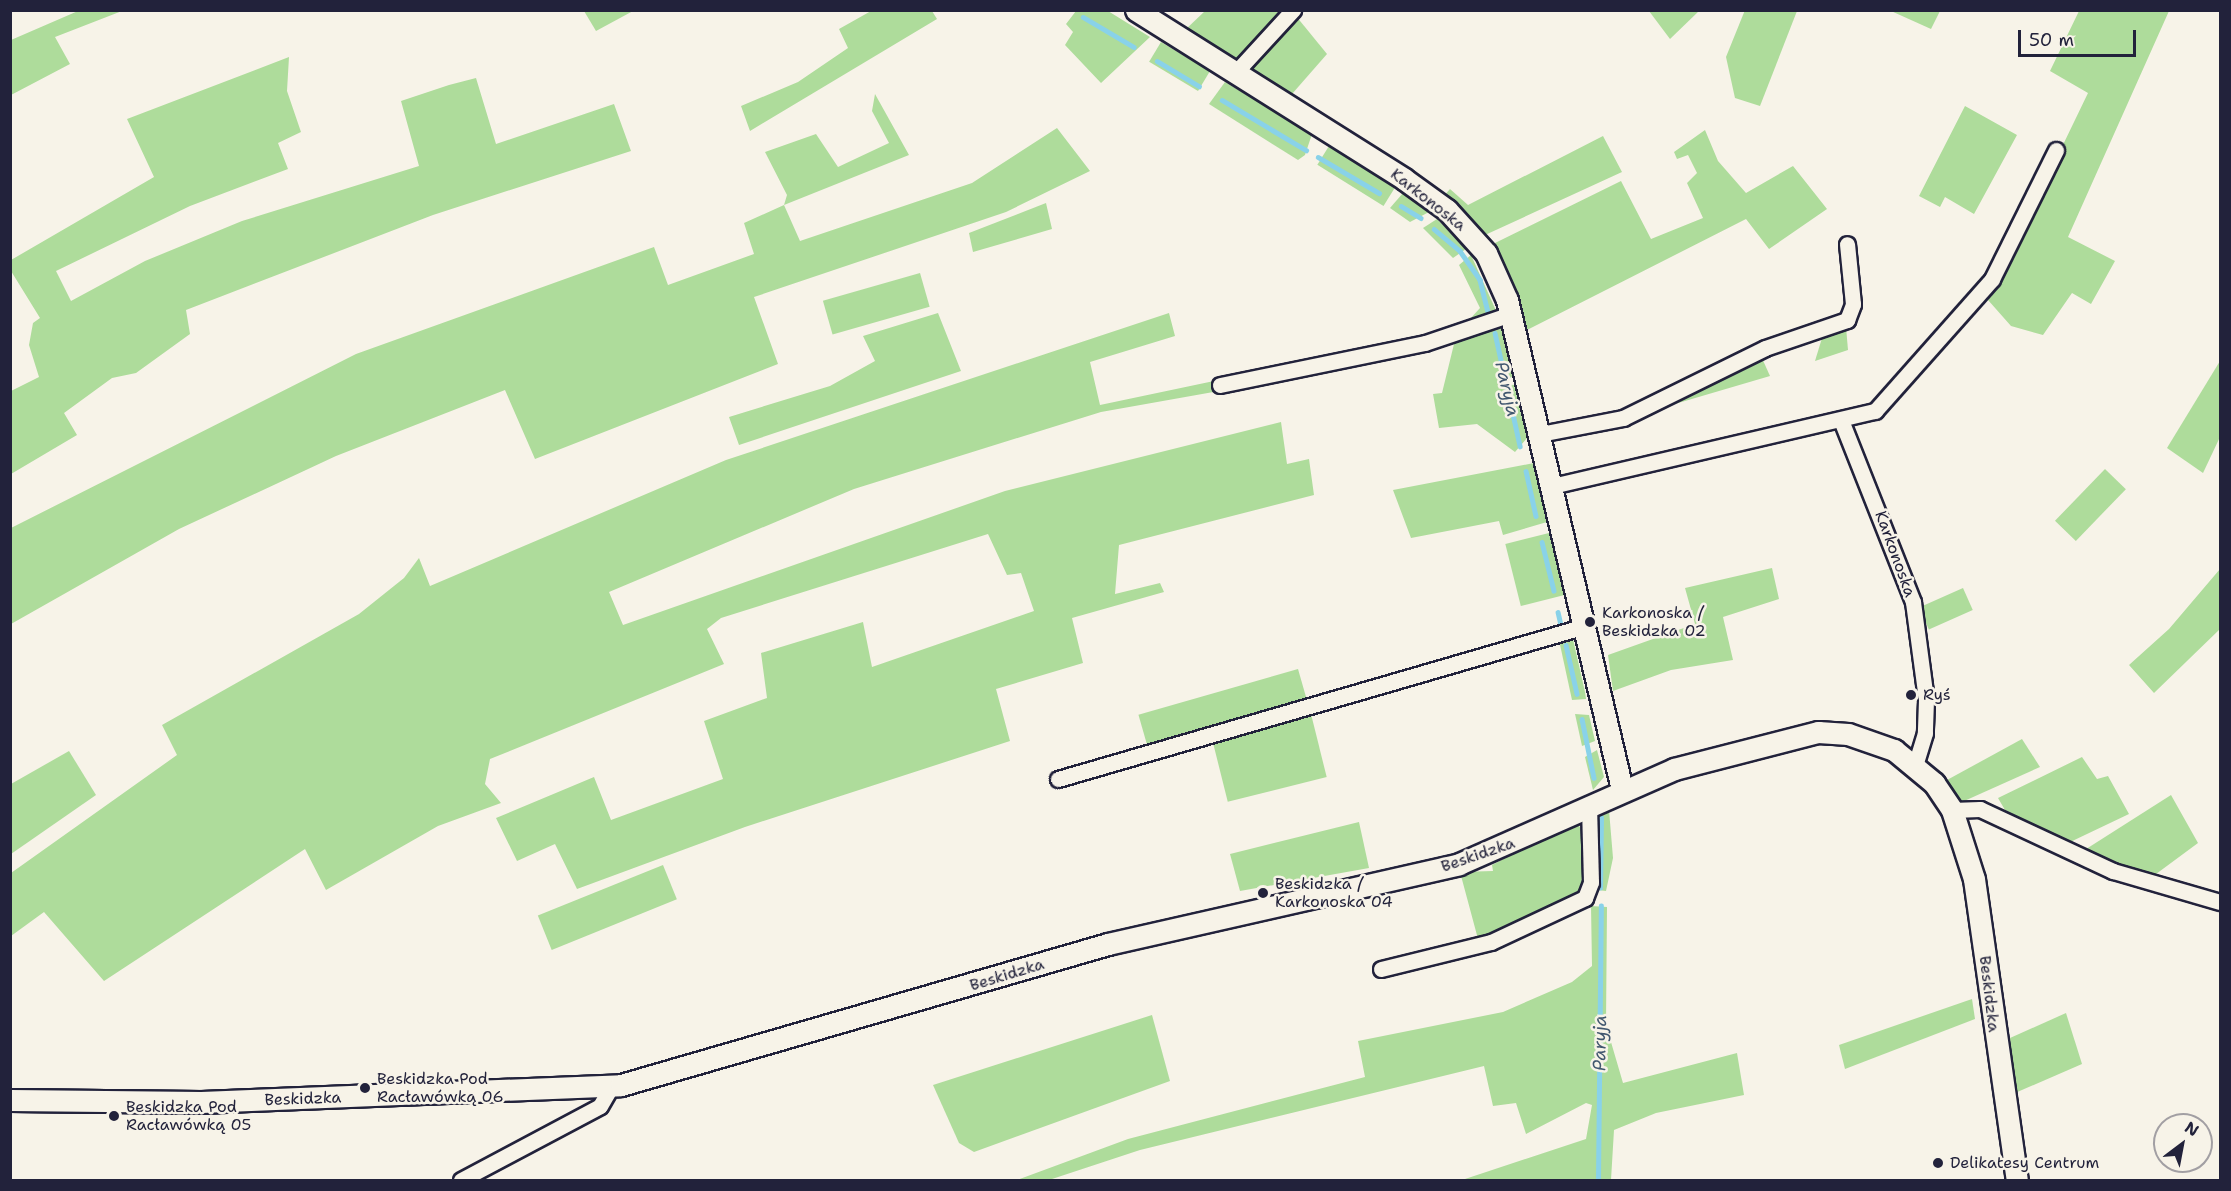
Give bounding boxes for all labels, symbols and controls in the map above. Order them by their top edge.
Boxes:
scale bar [2021,18,2140,56]
text: 50 m [2029,28,2074,52]
street label: Karkonoska [1387,165,1469,235]
water label: Paryja [1490,359,1524,419]
street label: Karkonoska [1871,508,1919,600]
place label: Karkonoska / Beskidzka 02 [1602,603,1706,641]
marker: Karkonoska / Beskidzka 02 [1583,615,1597,629]
place label: Ryś [1923,685,1951,705]
marker: Ryś [1904,688,1918,702]
street label: Beskidzka [1439,833,1517,877]
place label: Beskidzka / Karkonoska 04 [1275,874,1393,912]
marker: Beskidzka / Karkonoska 04 [1256,886,1270,900]
street label: Beskidzka [967,955,1047,995]
street label: Beskidzka [1975,955,2003,1033]
water label: Paryja [1589,1015,1611,1071]
place label: Beskidzka Pod Racławówką 06 [377,1069,504,1107]
marker: Beskidzka Pod Racławówką 06 [358,1081,372,1095]
street label: Beskidzka [264,1088,342,1110]
place label: Beskidzka Pod Racławówką 05 [126,1097,251,1135]
marker: Beskidzka Pod Racławówką 05 [107,1109,121,1123]
north arrow [2153,1113,2213,1173]
text: N [2181,1117,2203,1141]
place label: Delikatesy Centrum [1950,1153,2099,1173]
marker: Delikatesy Centrum [1931,1156,1945,1170]

